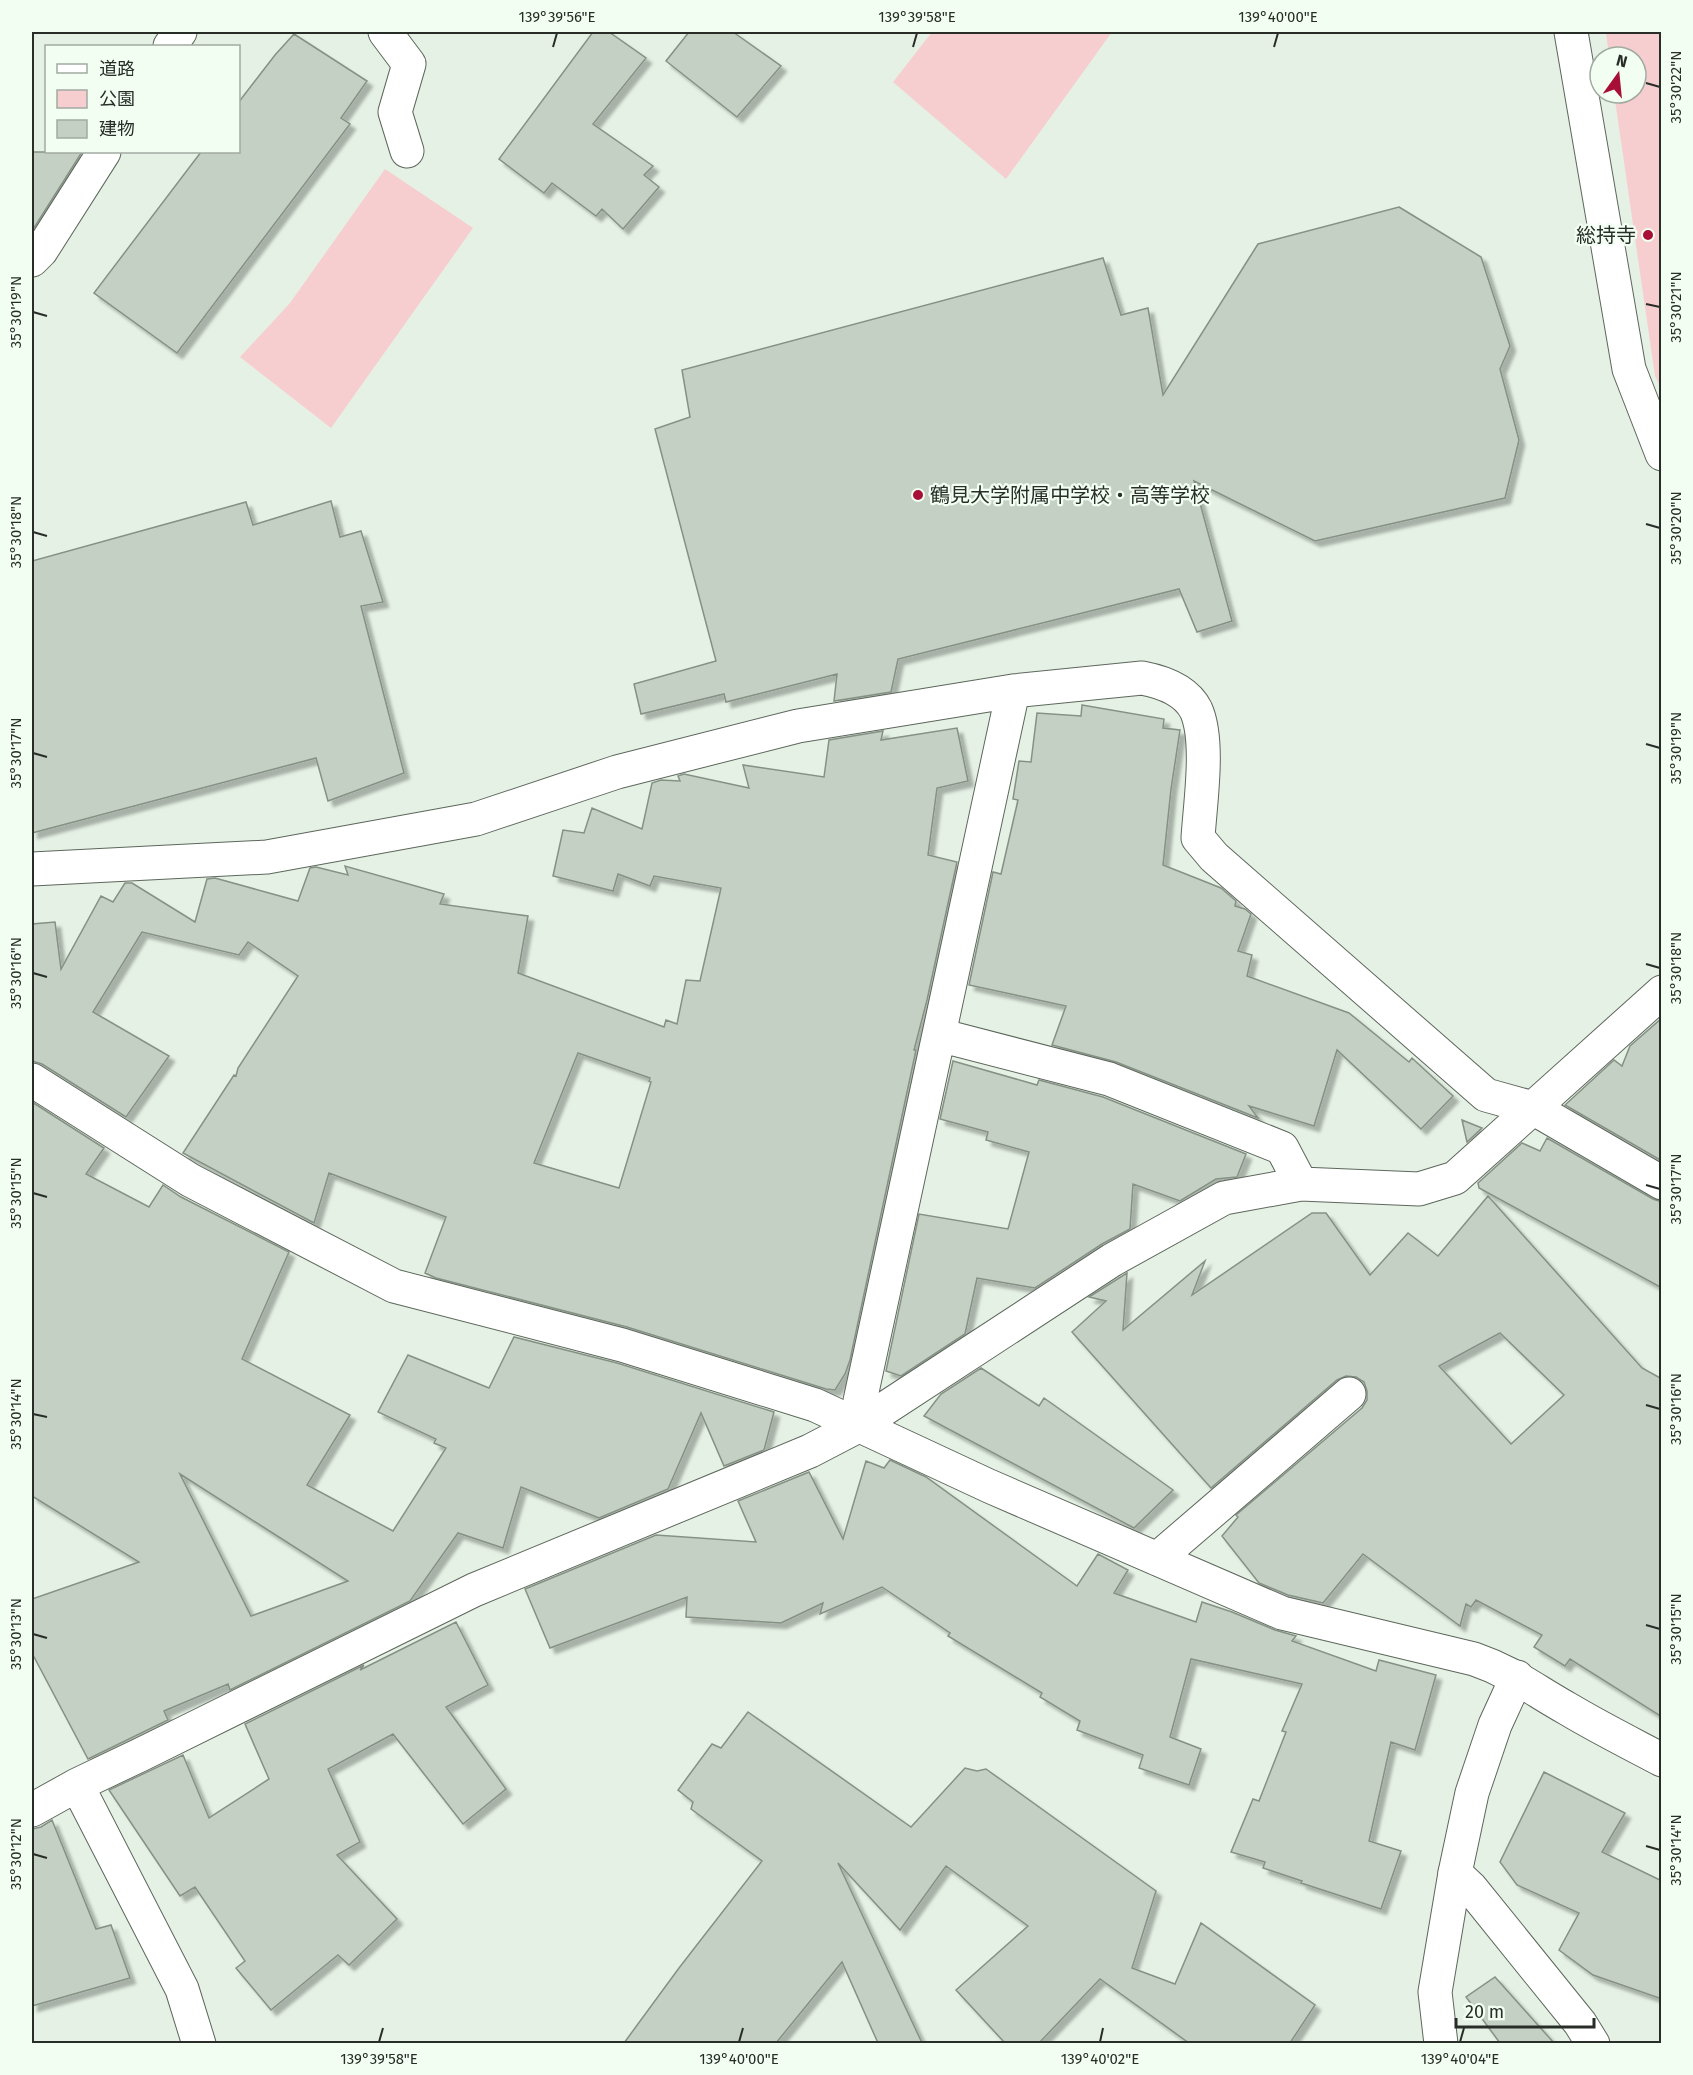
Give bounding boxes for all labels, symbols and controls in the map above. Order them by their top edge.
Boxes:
text: 139°39'56"E [518,8,596,26]
text: 139°39'58"E [878,8,956,26]
text: 139°40'00"E [1238,8,1318,26]
legend [45,45,240,153]
north arrow [1588,45,1648,105]
text: N [1614,50,1629,72]
text: 35°30'22"N [1667,51,1685,123]
text: 道路 [99,58,135,80]
text: 公園 [99,88,135,110]
text: 建物 [99,118,135,140]
place label: 総持寺 [1576,223,1636,247]
marker: 総持寺 [1641,228,1655,242]
text: 35°30'21"N [1667,271,1685,343]
text: 35°30'19"N [7,276,25,348]
place label: 鶴見大学附属中学校・高等学校 [930,483,1210,507]
marker: 鶴見大学附属中学校・高等学校 [911,488,925,502]
text: 35°30'20"N [1667,491,1685,565]
text: 35°30'18"N [7,496,25,568]
text: 35°30'19"N [1667,712,1685,784]
text: 35°30'17"N [7,717,25,789]
text: 35°30'18"N [1667,932,1685,1004]
text: 35°30'16"N [7,937,25,1009]
text: 35°30'17"N [1667,1153,1685,1225]
text: 35°30'15"N [7,1157,25,1229]
text: 35°30'16"N [1667,1373,1685,1445]
text: 35°30'14"N [7,1378,25,1450]
text: 35°30'15"N [1667,1593,1685,1665]
text: 35°30'13"N [7,1598,25,1670]
text: 35°30'14"N [1667,1814,1685,1886]
text: 35°30'12"N [7,1818,25,1890]
scale bar [1456,1991,1594,2029]
text: 20 m [1465,2001,1504,2023]
text: 139°39'58"E [340,2050,418,2068]
text: 139°40'00"E [699,2050,779,2068]
text: 139°40'02"E [1061,2050,1139,2068]
text: 139°40'04"E [1421,2050,1499,2068]

